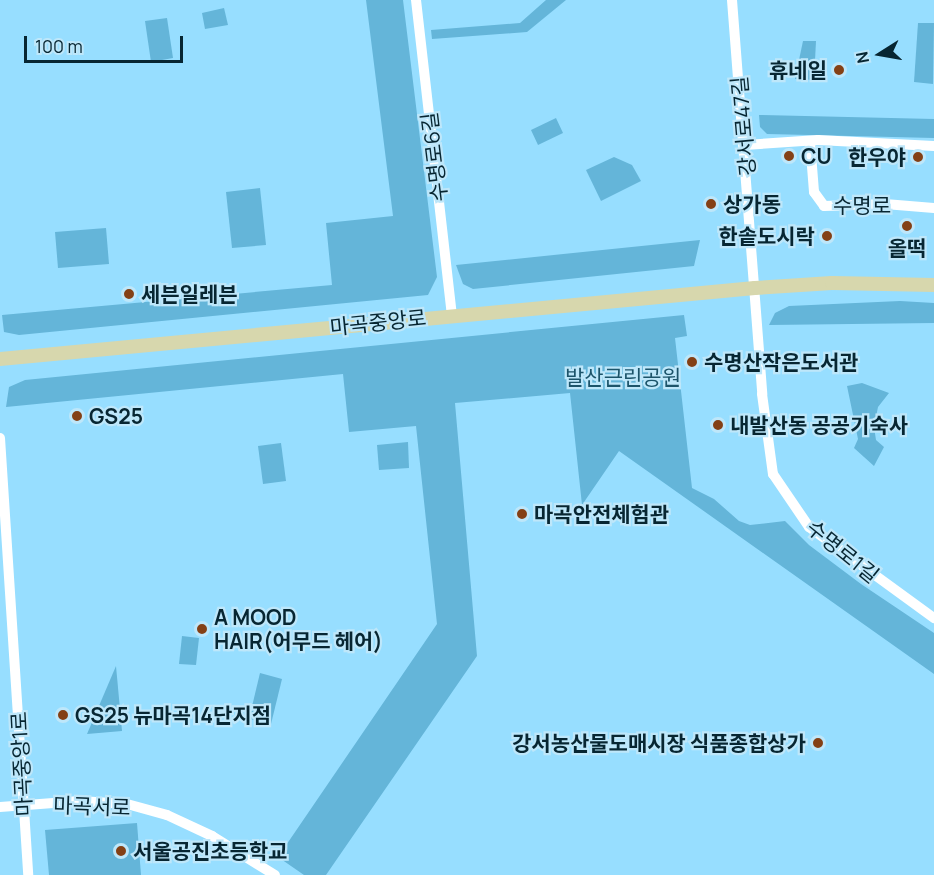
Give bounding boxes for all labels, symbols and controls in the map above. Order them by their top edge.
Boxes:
scale bar [27,24,186,62]
north arrow [850,24,910,84]
text: 100 m [35,34,83,58]
text: N [850,50,874,65]
place label: 휴네일 [769,57,827,83]
marker: 휴네일 [832,63,846,77]
street label: 강서로47길 [726,75,760,177]
street label: 수명로6길 [416,111,452,203]
place label: CU [801,143,832,169]
place label: 한우야 [848,144,906,170]
marker: CU [782,149,796,163]
marker: 한우야 [911,150,925,164]
place label: 상가동 [723,191,781,217]
street label: 수명로 [833,192,891,218]
marker: 상가동 [704,197,718,211]
marker: 올떡 [900,219,914,233]
place label: 한솥도시락 [718,223,815,249]
marker: 한솥도시락 [820,229,834,243]
place label: 올떡 [888,235,926,261]
place label: 세븐일레븐 [141,281,238,307]
marker: 세븐일레븐 [122,287,136,301]
street label: 마곡중앙로 [329,304,427,340]
place label: 수명산작은도서관 [704,349,859,375]
marker: 수명산작은도서관 [685,355,699,369]
park label: 발산근린공원 [565,364,681,390]
place label: GS25 [89,403,143,429]
marker: GS25 [70,409,84,423]
place label: 내발산동 공공기숙사 [730,412,908,438]
marker: 내발산동 공공기숙사 [711,418,725,432]
place label: 마곡안전체험관 [534,501,669,527]
marker: 마곡안전체험관 [515,507,529,521]
street label: 수명로1길 [802,514,884,588]
place label: A MOOD HAIR(어무드 헤어) [214,604,383,654]
marker: A MOOD HAIR(어무드 헤어) [195,622,209,636]
place label: GS25 뉴마곡14단지점 [75,702,271,728]
marker: GS25 뉴마곡14단지점 [56,708,70,722]
street label: 마곡중앙1로 [6,711,36,817]
place label: 강서농산물도매시장 식품종합상가 [512,730,806,756]
marker: 강서농산물도매시장 식품종합상가 [811,736,825,750]
street label: 마곡서로 [53,792,131,820]
place label: 서울공진초등학교 [133,838,288,864]
marker: 서울공진초등학교 [114,844,128,858]

